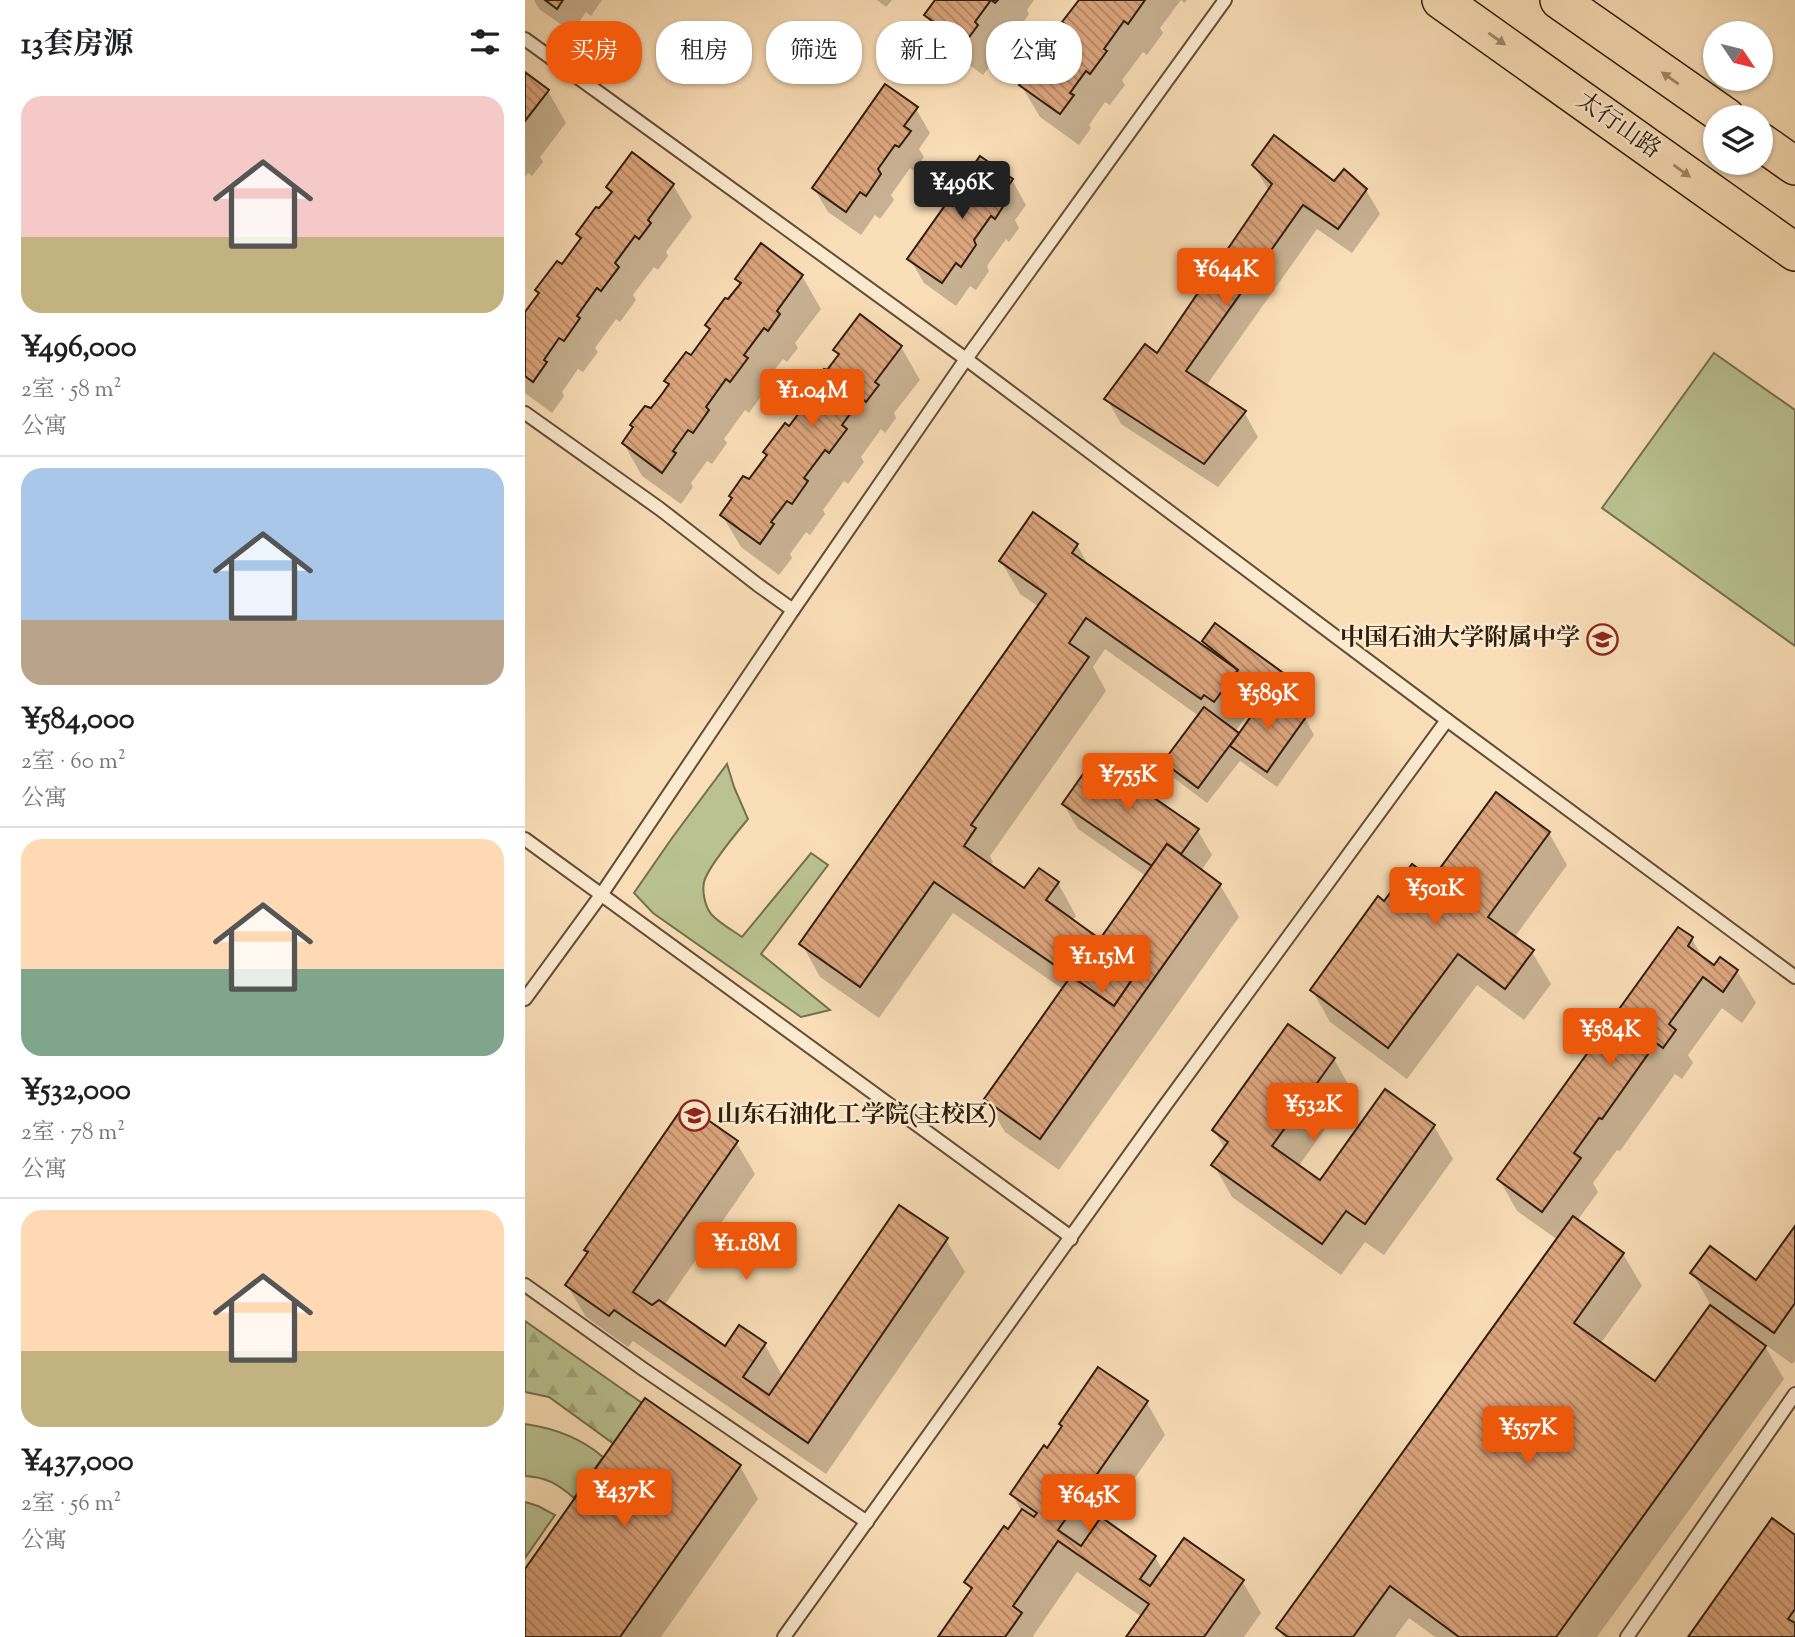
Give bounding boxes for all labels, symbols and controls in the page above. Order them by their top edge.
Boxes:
chip: 买房 [546,21,642,84]
chip: 租房 [656,21,752,84]
chip: 筛选 [766,21,862,84]
chip: 新上 [876,21,972,84]
chip: 公寓 [986,21,1082,84]
north arrow [1703,21,1773,91]
map controls [1703,21,1773,175]
icon: filters [466,23,504,61]
text: 13套房源 [21,24,133,67]
one-way arrow [1488,32,1506,46]
one-way arrow [1661,71,1679,85]
street label: 太行山路 [1569,85,1667,167]
button: layers [1703,105,1773,175]
icon: home [200,141,326,267]
pin: ¥496K [913,162,1011,221]
one-way arrow [1673,164,1691,178]
text: ¥496K [930,167,994,200]
pin: ¥644K [1177,248,1275,308]
text: ¥644K [1193,254,1259,287]
text: ¥496,000 [21,327,137,370]
pin: ¥1.04M [755,370,869,429]
text: 2室 · 58 m² [21,374,121,407]
text: ¥1.04M [776,375,848,408]
text: 公寓 [21,411,67,444]
icon: home [200,513,326,639]
place label: 中国石油大学附属中学 [1340,622,1580,656]
school or university icon: 中国石油大学附属中学 [1586,622,1620,656]
pin: ¥589K [1219,672,1317,732]
text: ¥589K [1237,678,1299,711]
text: ¥584,000 [21,699,135,742]
text: 2室 · 60 m² [21,746,126,779]
pin: ¥755K [1079,754,1177,813]
text: ¥755K [1099,759,1157,792]
text: 公寓 [21,783,67,816]
pin: ¥501K [1386,867,1484,927]
text: ¥501K [1405,873,1465,906]
icon: home [200,884,326,1010]
pin: ¥1.15M [1045,936,1159,995]
text: ¥1.15M [1069,941,1135,974]
pin: ¥584K [1561,1009,1659,1068]
text: ¥584K [1579,1014,1641,1047]
text: ¥532,000 [21,1070,131,1113]
pin: ¥532K [1264,1084,1362,1143]
text: ¥532K [1283,1089,1343,1122]
school or university icon: 山东石油化工学院(主校区) [677,1099,711,1133]
place label: 山东石油化工学院(主校区) [717,1099,997,1133]
text: 2室 · 78 m² [21,1117,125,1150]
text: 公寓 [21,1154,67,1187]
pin: ¥1.18M [689,1222,803,1282]
text: ¥1.18M [712,1228,780,1261]
icon: home [200,1255,326,1381]
pin: ¥557K [1479,1406,1577,1466]
text: ¥557K [1499,1412,1557,1445]
text: ¥437,000 [21,1441,134,1484]
pin: ¥437K [575,1470,673,1529]
pin: ¥645K [1040,1474,1138,1534]
text: ¥437K [593,1475,655,1508]
text: ¥645K [1058,1480,1120,1513]
text: 2室 · 56 m² [21,1488,121,1521]
text: 公寓 [21,1525,67,1558]

